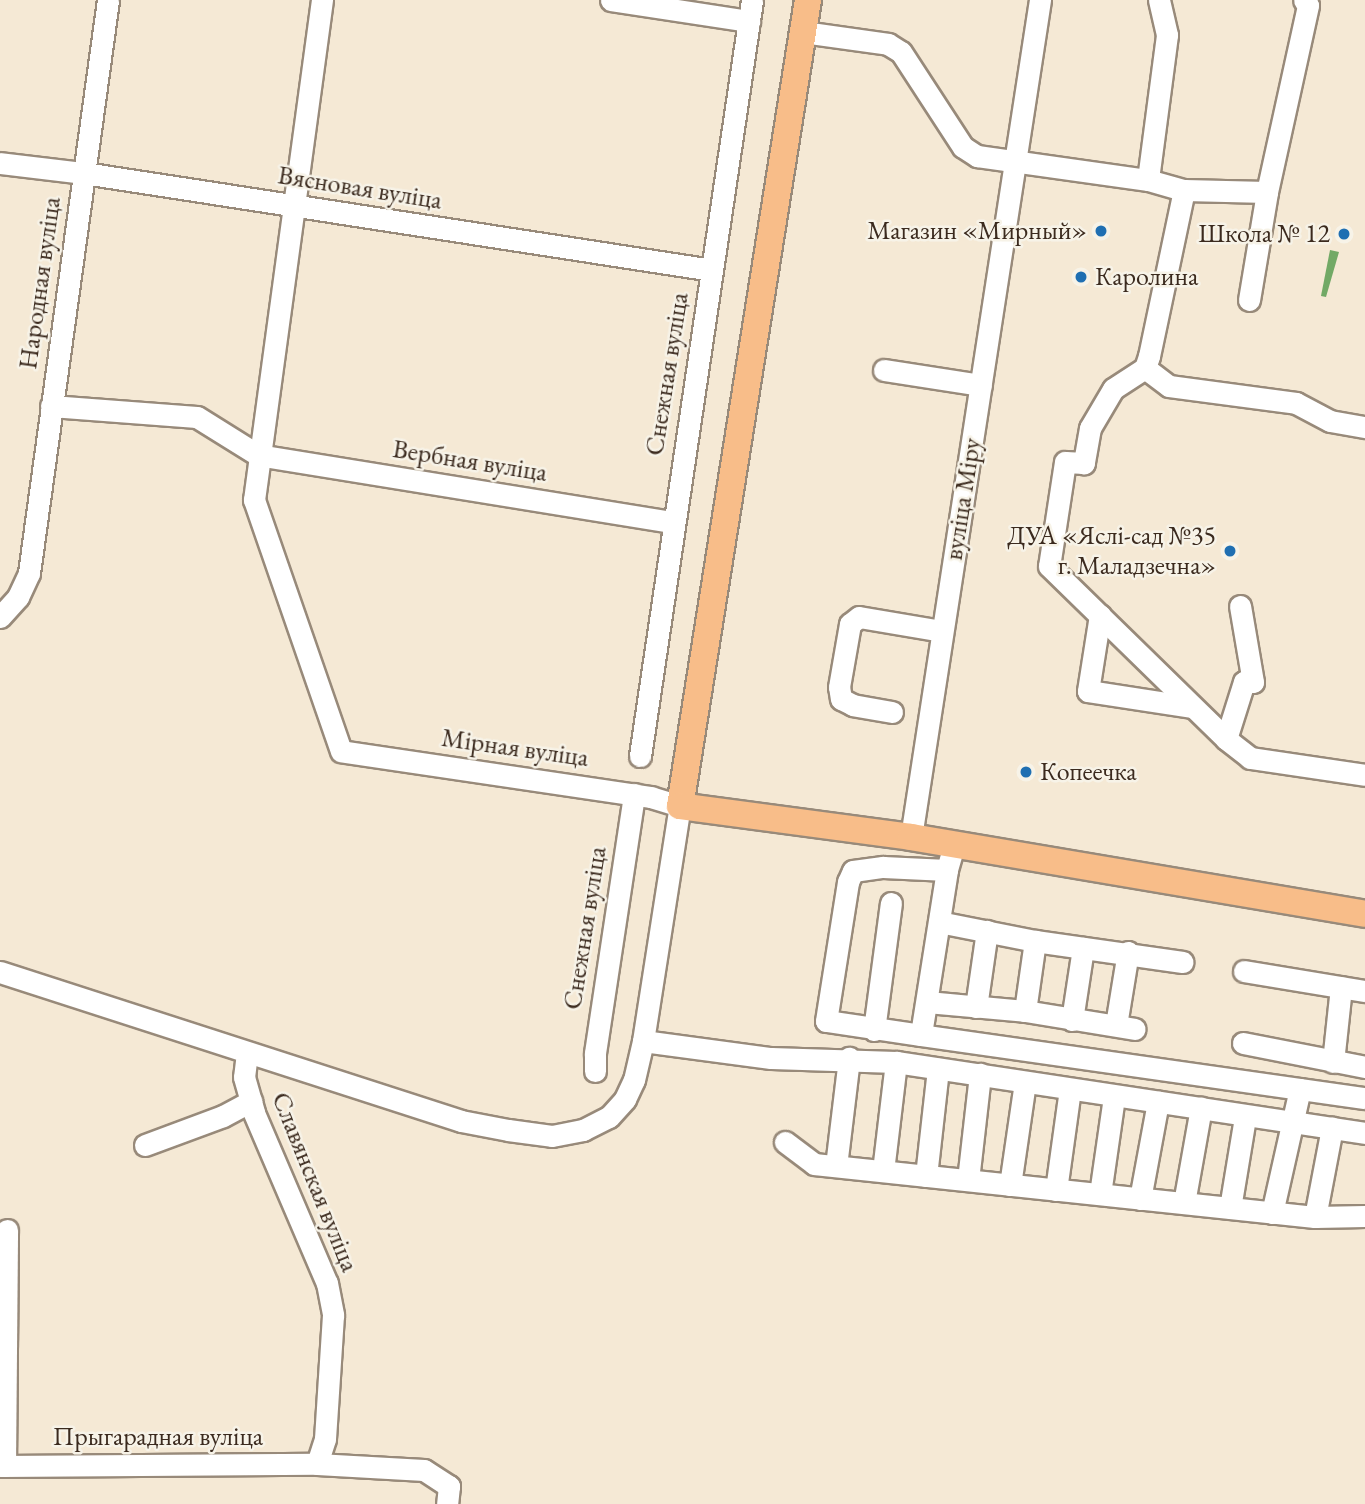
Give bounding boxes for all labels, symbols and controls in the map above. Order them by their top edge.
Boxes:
street label: Вясновая вуліца [276,160,444,216]
street label: Народная вуліца [12,195,68,371]
place label: Магазин «Мирный» [867,215,1087,247]
place label: Школа № 12 [1198,218,1330,250]
marker: Магазин «Мирный» [1093,223,1109,239]
marker: Школа № 12 [1336,226,1352,242]
place label: Каролина [1095,261,1198,293]
marker: Каролина [1073,269,1089,285]
street label: Снежная вуліца [639,290,695,458]
street label: Вербная вуліца [391,433,549,489]
street label: вуліца Міру [938,436,988,562]
place label: ДУА «Яслі-сад №35 г. Маладзечна» [1007,520,1216,582]
marker: ДУА «Яслі-сад №35 г. Маладзечна» [1222,543,1238,559]
street label: Мірная вуліца [440,722,590,774]
place label: Копеечка [1040,756,1137,788]
marker: Копеечка [1018,764,1034,780]
street label: Снежная вуліца [557,844,613,1012]
street label: Славянская вуліца [265,1088,365,1276]
street label: Прыгарадная вуліца [53,1421,263,1453]

